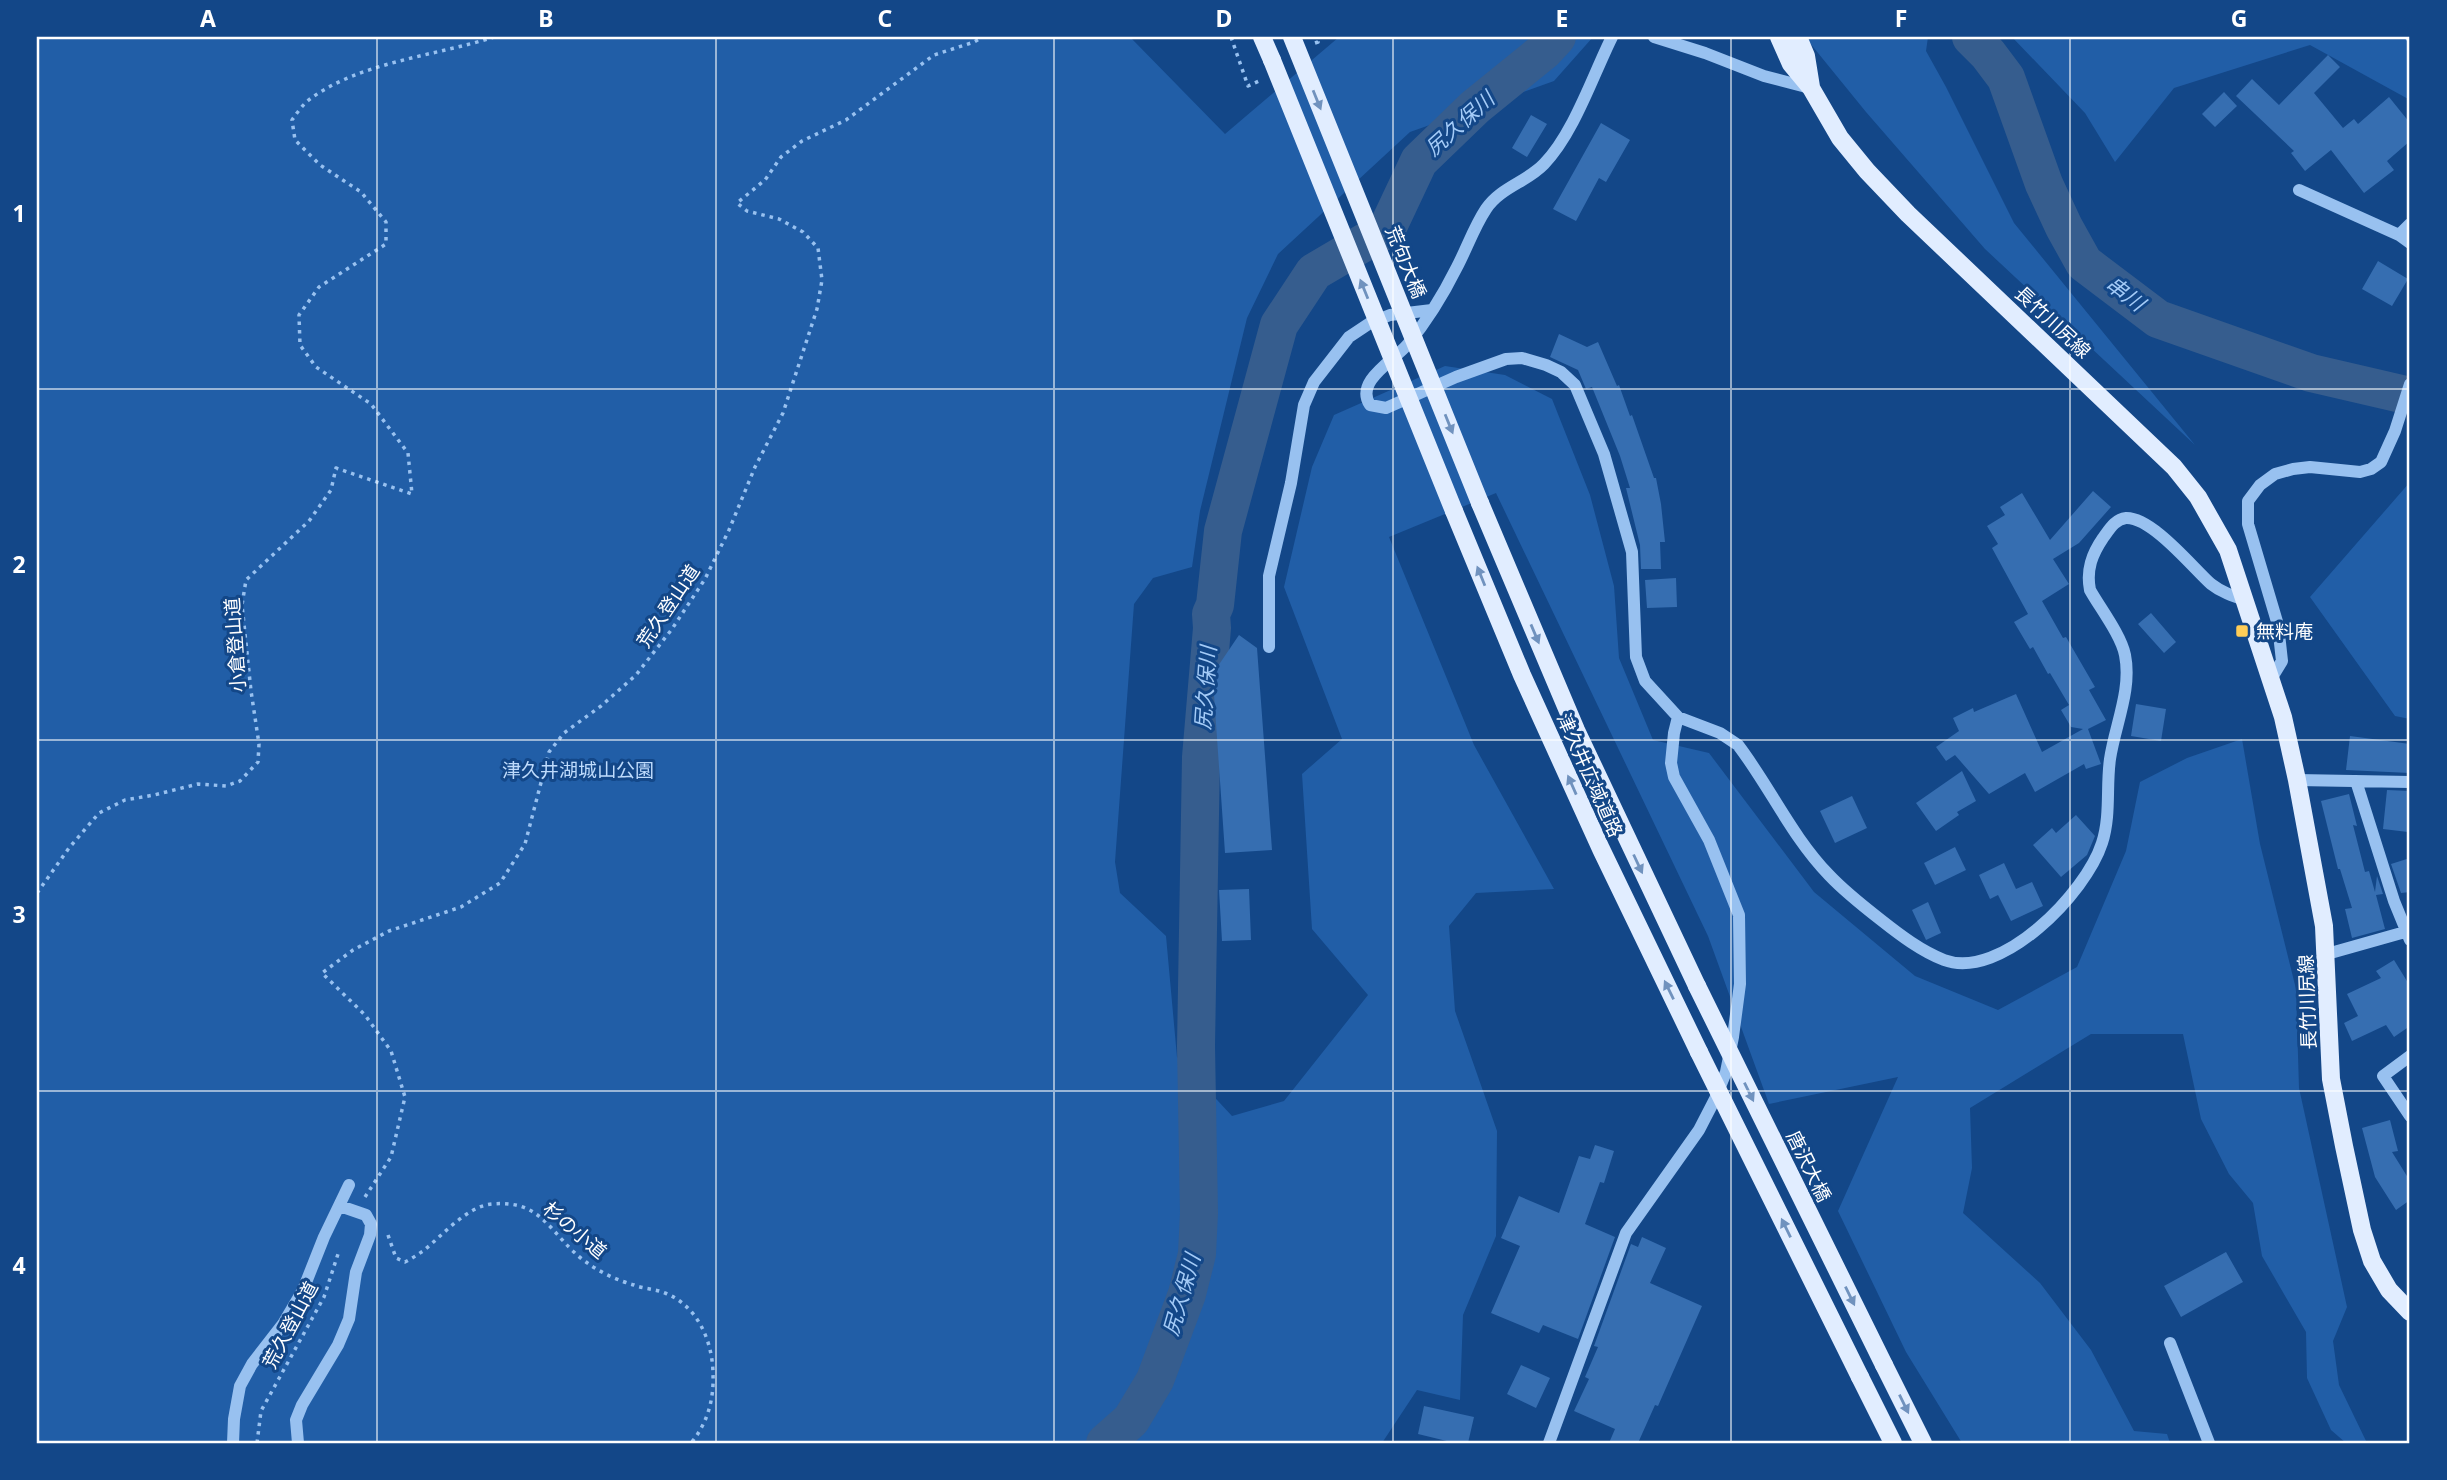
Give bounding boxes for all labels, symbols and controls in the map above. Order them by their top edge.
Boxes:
text: A [200,2,216,34]
text: B [538,2,554,34]
text: C [878,2,893,34]
text: D [1216,2,1232,34]
text: E [1556,2,1568,34]
text: F [1895,2,1907,34]
text: G [2231,2,2247,34]
water label: 尻久保川 [1419,83,1501,162]
one-way arrow [1312,90,1323,111]
text: 1 [12,197,26,229]
street label: 荒句大橋 [1380,222,1432,302]
water label: 串川 [2100,269,2152,318]
one-way arrow [1359,278,1370,299]
street label: 長竹川尻線 [2009,280,2097,364]
one-way arrow [1443,414,1454,435]
text: 2 [12,548,26,580]
street label: 荒久登山道 [631,559,705,653]
one-way arrow [1475,566,1487,586]
street label: 小倉登山道 [219,597,251,693]
place label: 無料庵 [2256,618,2313,644]
one-way arrow [1530,623,1541,644]
marker: 無料庵 [2234,623,2250,639]
water label: 尻久保川 [1188,643,1222,731]
street label: 津久井広域道路 [1551,709,1629,841]
park label: 津久井湖城山公園 [502,757,654,783]
one-way arrow [1566,774,1577,795]
one-way arrow [1632,854,1643,874]
text: 3 [12,898,26,930]
street label: 長竹川尻線 [2292,954,2322,1050]
one-way arrow [1663,980,1674,1000]
one-way arrow [1743,1082,1755,1102]
street label: 唐沢大橋 [1781,1126,1837,1206]
street label: 杉の小道 [538,1196,612,1264]
one-way arrow [1781,1218,1792,1238]
text: 4 [12,1249,26,1281]
water label: 尻久保川 [1156,1249,1207,1339]
street label: 荒久登山道 [256,1277,324,1373]
one-way arrow [1843,1286,1855,1306]
one-way arrow [1898,1394,1909,1414]

